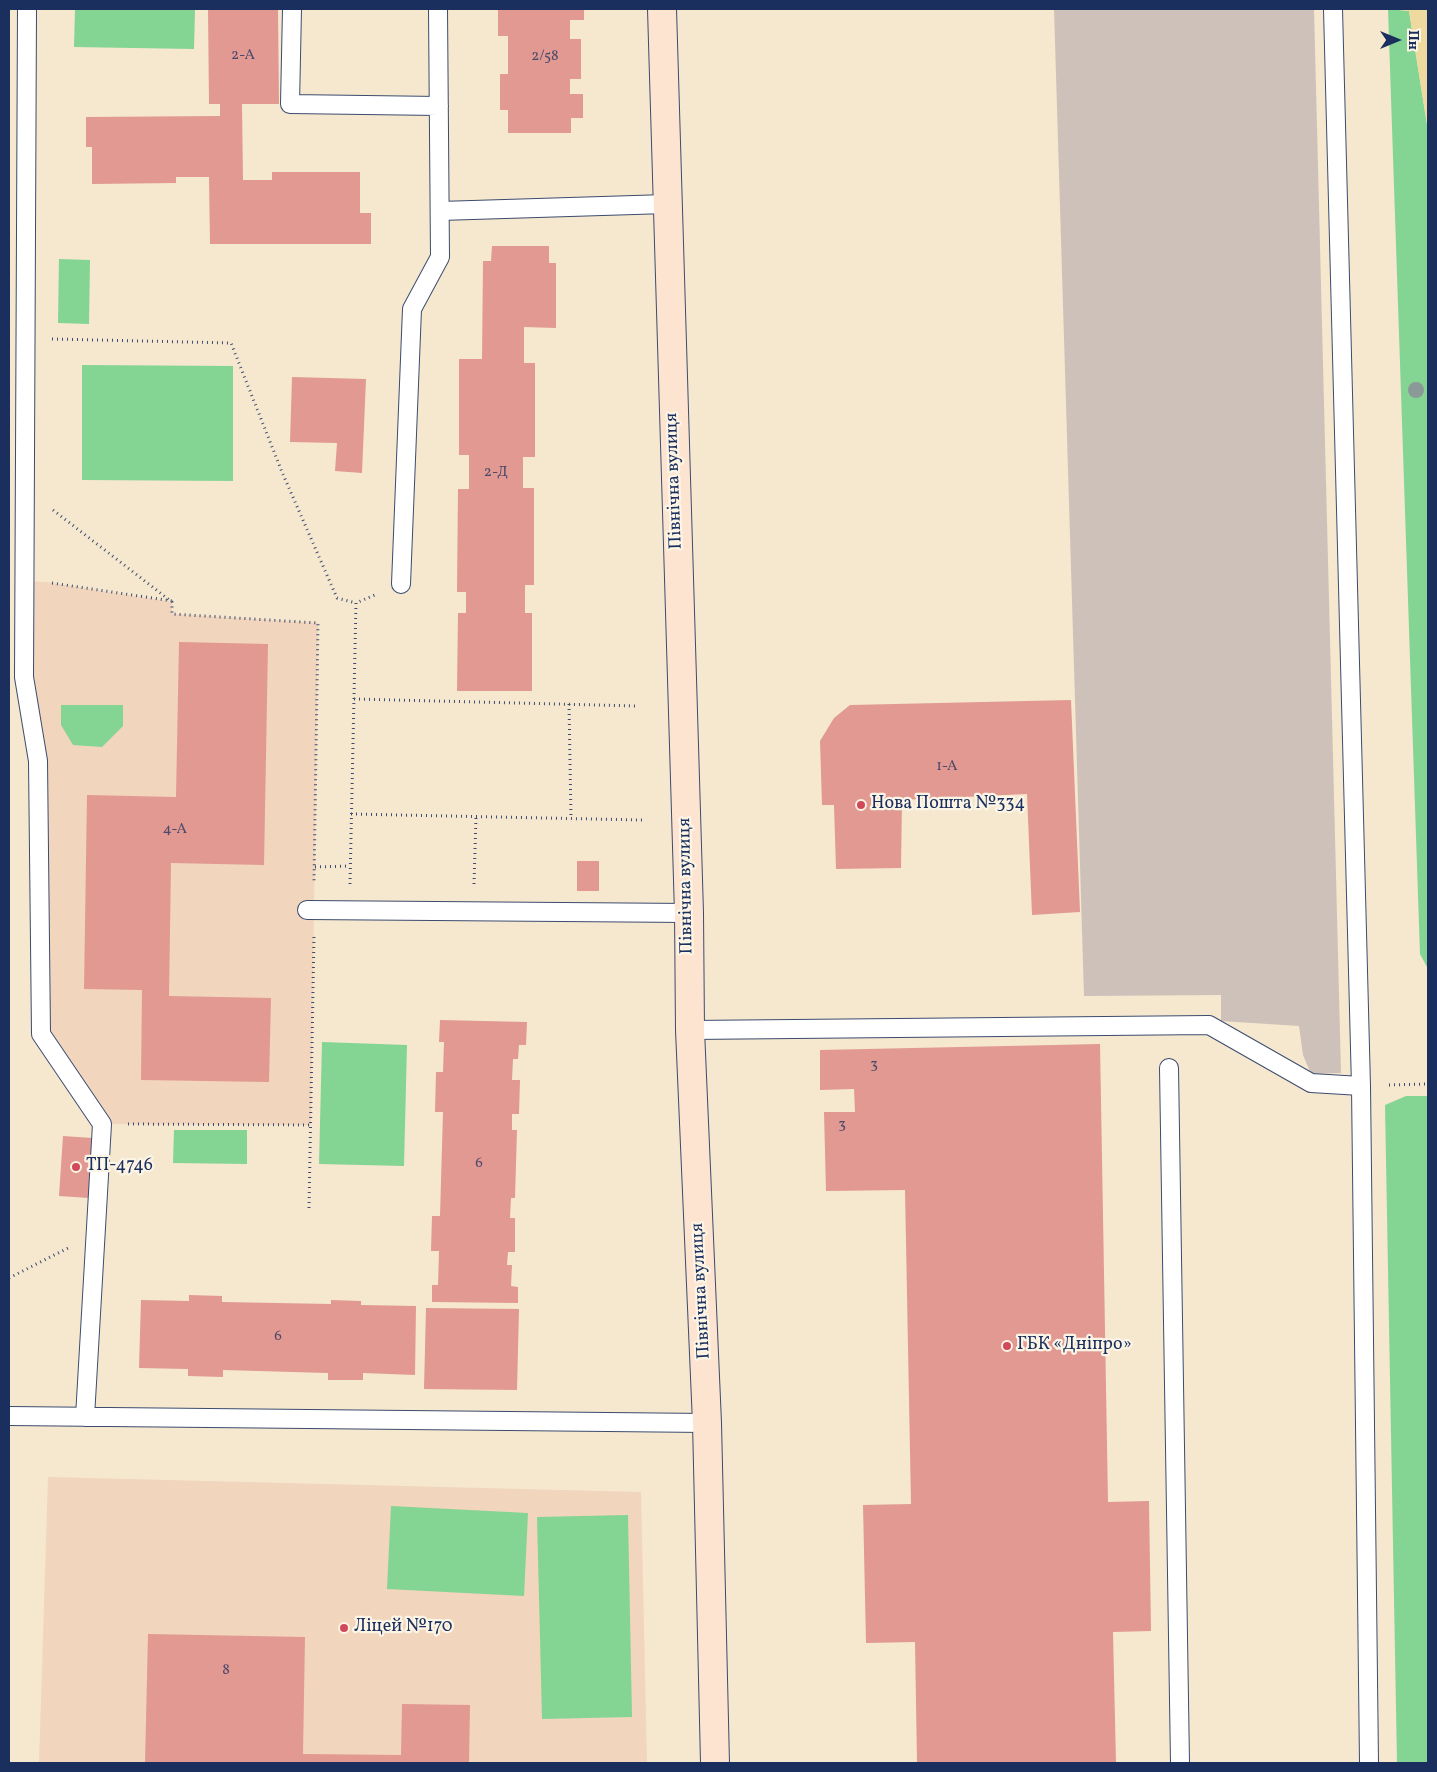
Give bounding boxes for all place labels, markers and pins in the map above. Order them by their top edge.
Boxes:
place label: Нова Пошта №334 [871,794,1025,816]
marker: Нова Пошта №334 [855,799,867,811]
place label: ТП-4746 [86,1156,153,1178]
marker: ТП-4746 [70,1161,82,1173]
place label: ГБК «Дніпро» [1017,1335,1132,1357]
marker: ГБК «Дніпро» [1001,1340,1013,1352]
place label: Ліцей №170 [354,1617,453,1639]
marker: Ліцей №170 [338,1622,350,1634]

